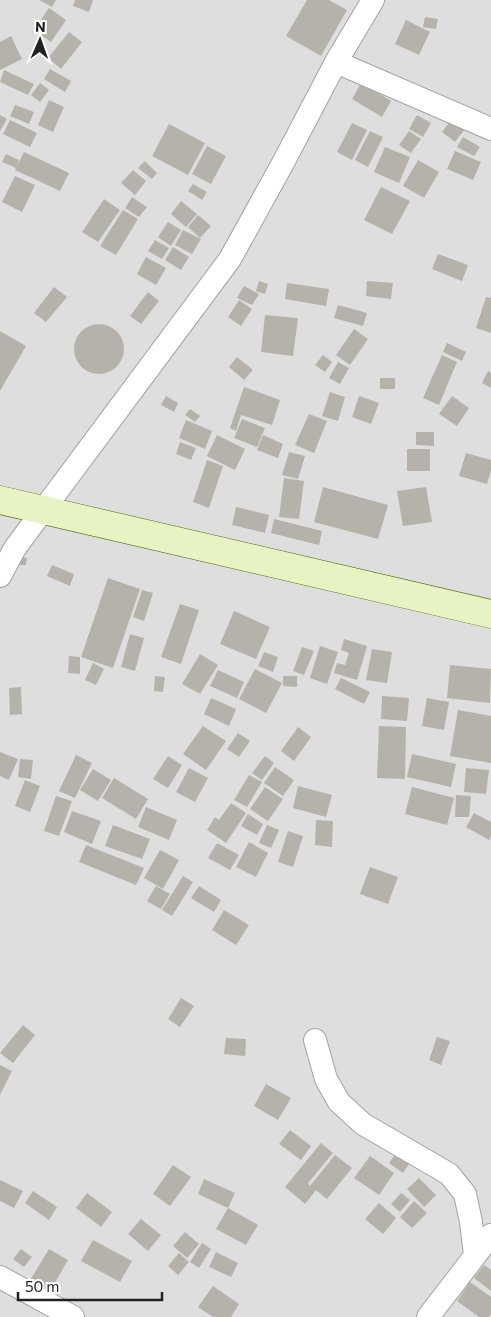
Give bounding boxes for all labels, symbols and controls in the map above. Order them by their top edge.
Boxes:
north arrow [15,15,65,65]
text: N [35,18,46,35]
scale bar [18,1270,161,1302]
text: 50 m [25,1277,59,1295]

